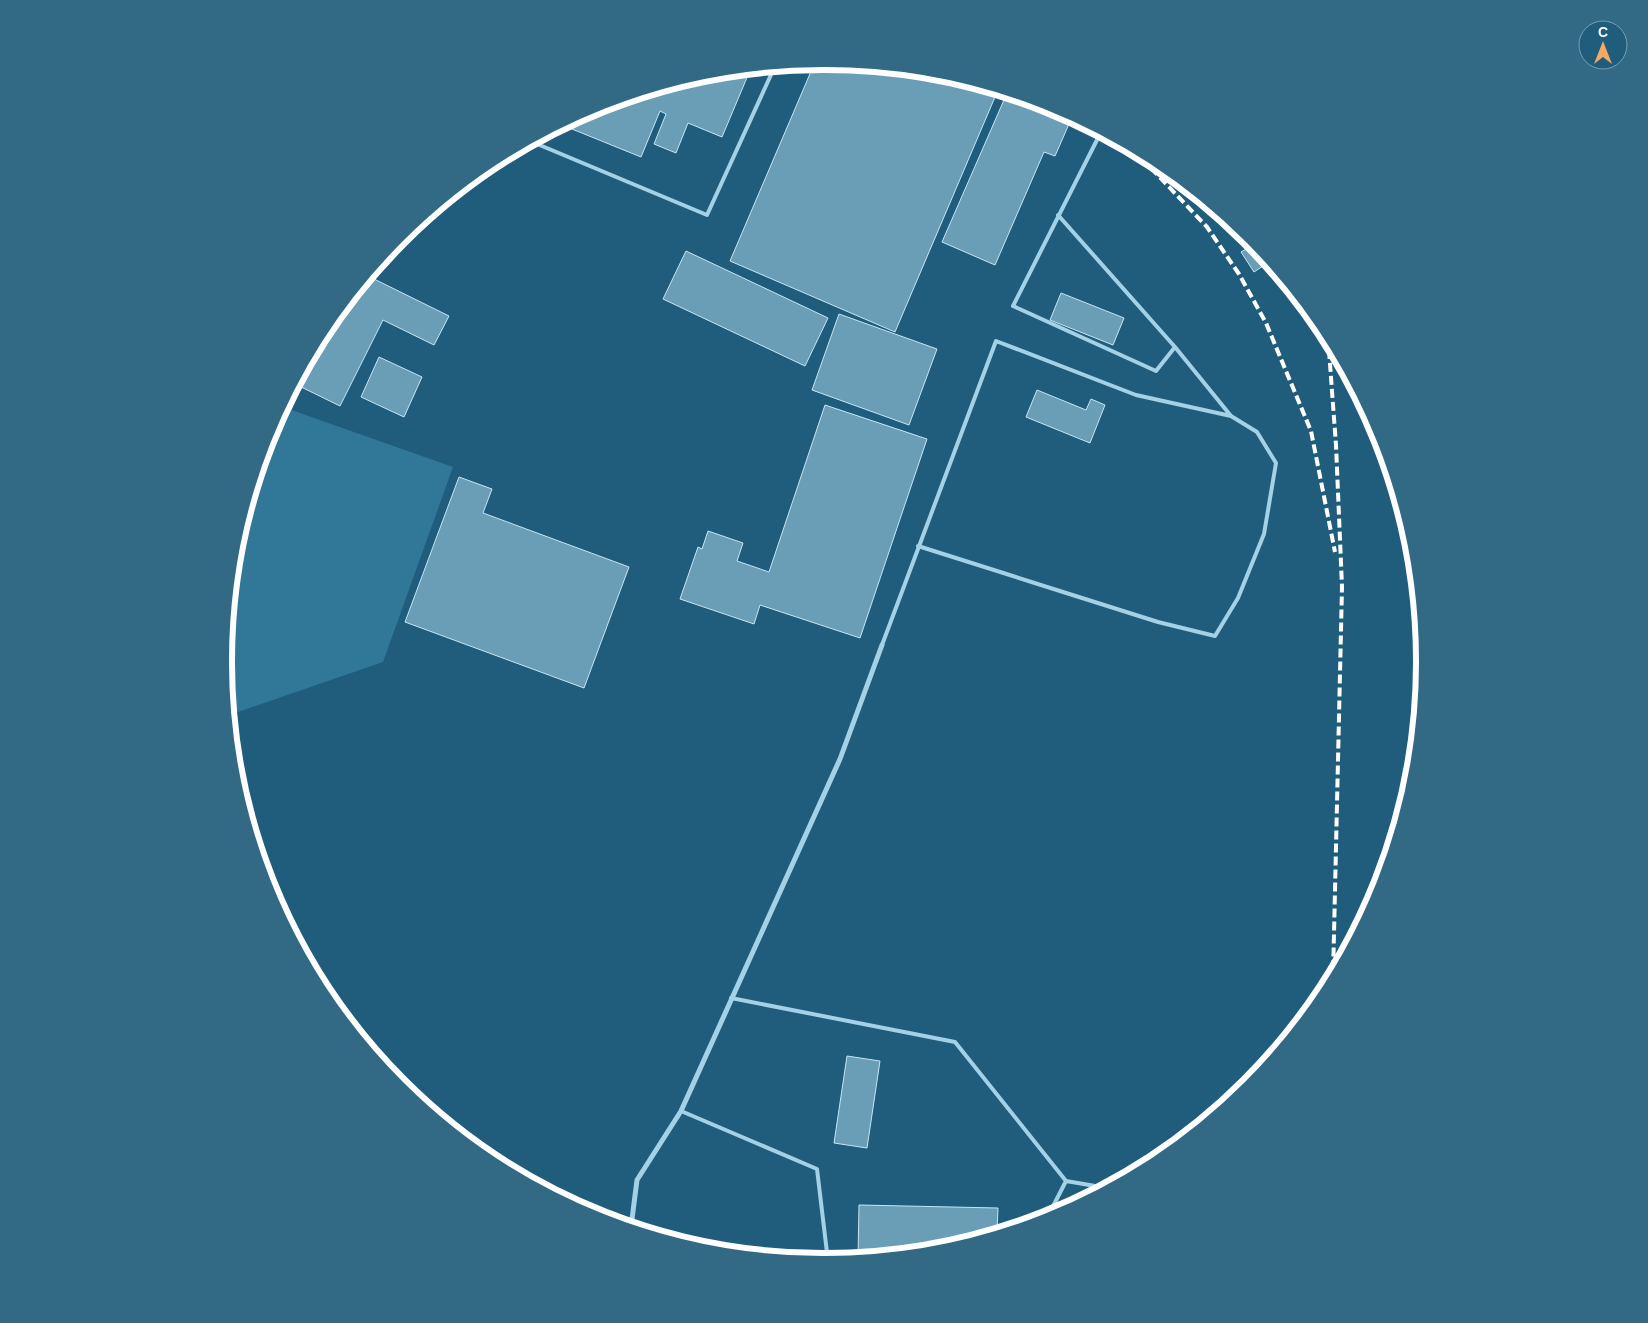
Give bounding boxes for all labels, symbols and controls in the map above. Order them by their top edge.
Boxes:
north arrow [1578,20,1628,70]
text: С [1598,23,1608,40]

